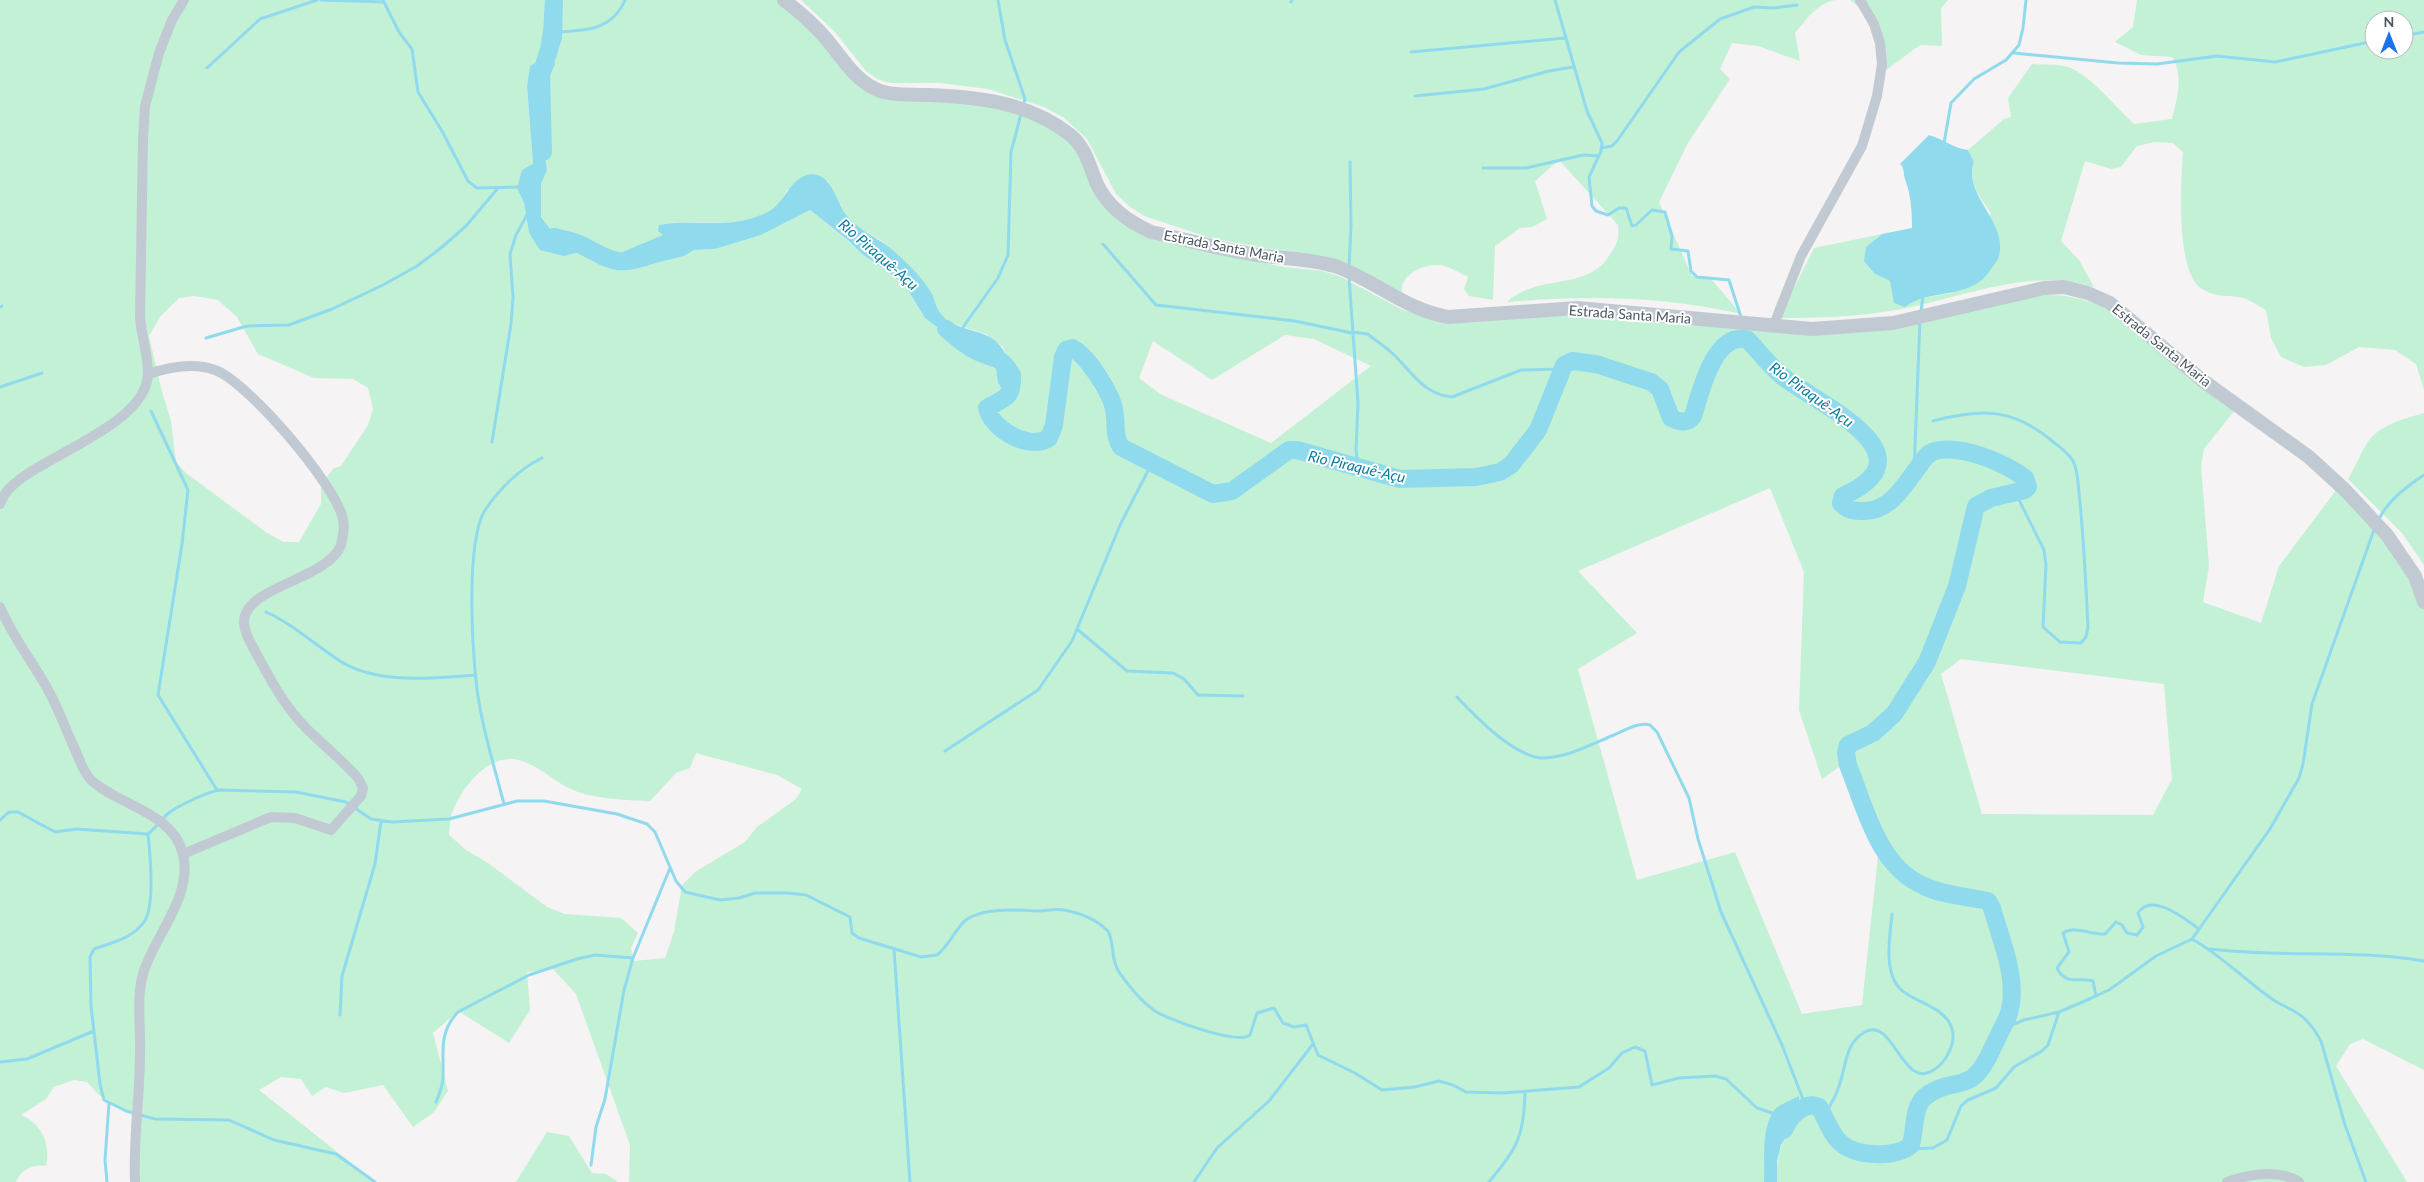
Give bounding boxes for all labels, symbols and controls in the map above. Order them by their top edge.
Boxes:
north arrow [2364,10,2414,60]
text: N [2384,13,2394,30]
water label: Rio Piraquê-Açu [836,215,922,293]
street label: Estrada Santa Maria [1162,226,1286,266]
street label: Estrada Santa Maria [2109,300,2215,390]
street label: Estrada Santa Maria [1568,301,1692,327]
water label: Rio Piraquê-Açu [1766,357,1858,431]
water label: Rio Piraquê-Açu [1307,446,1408,486]

